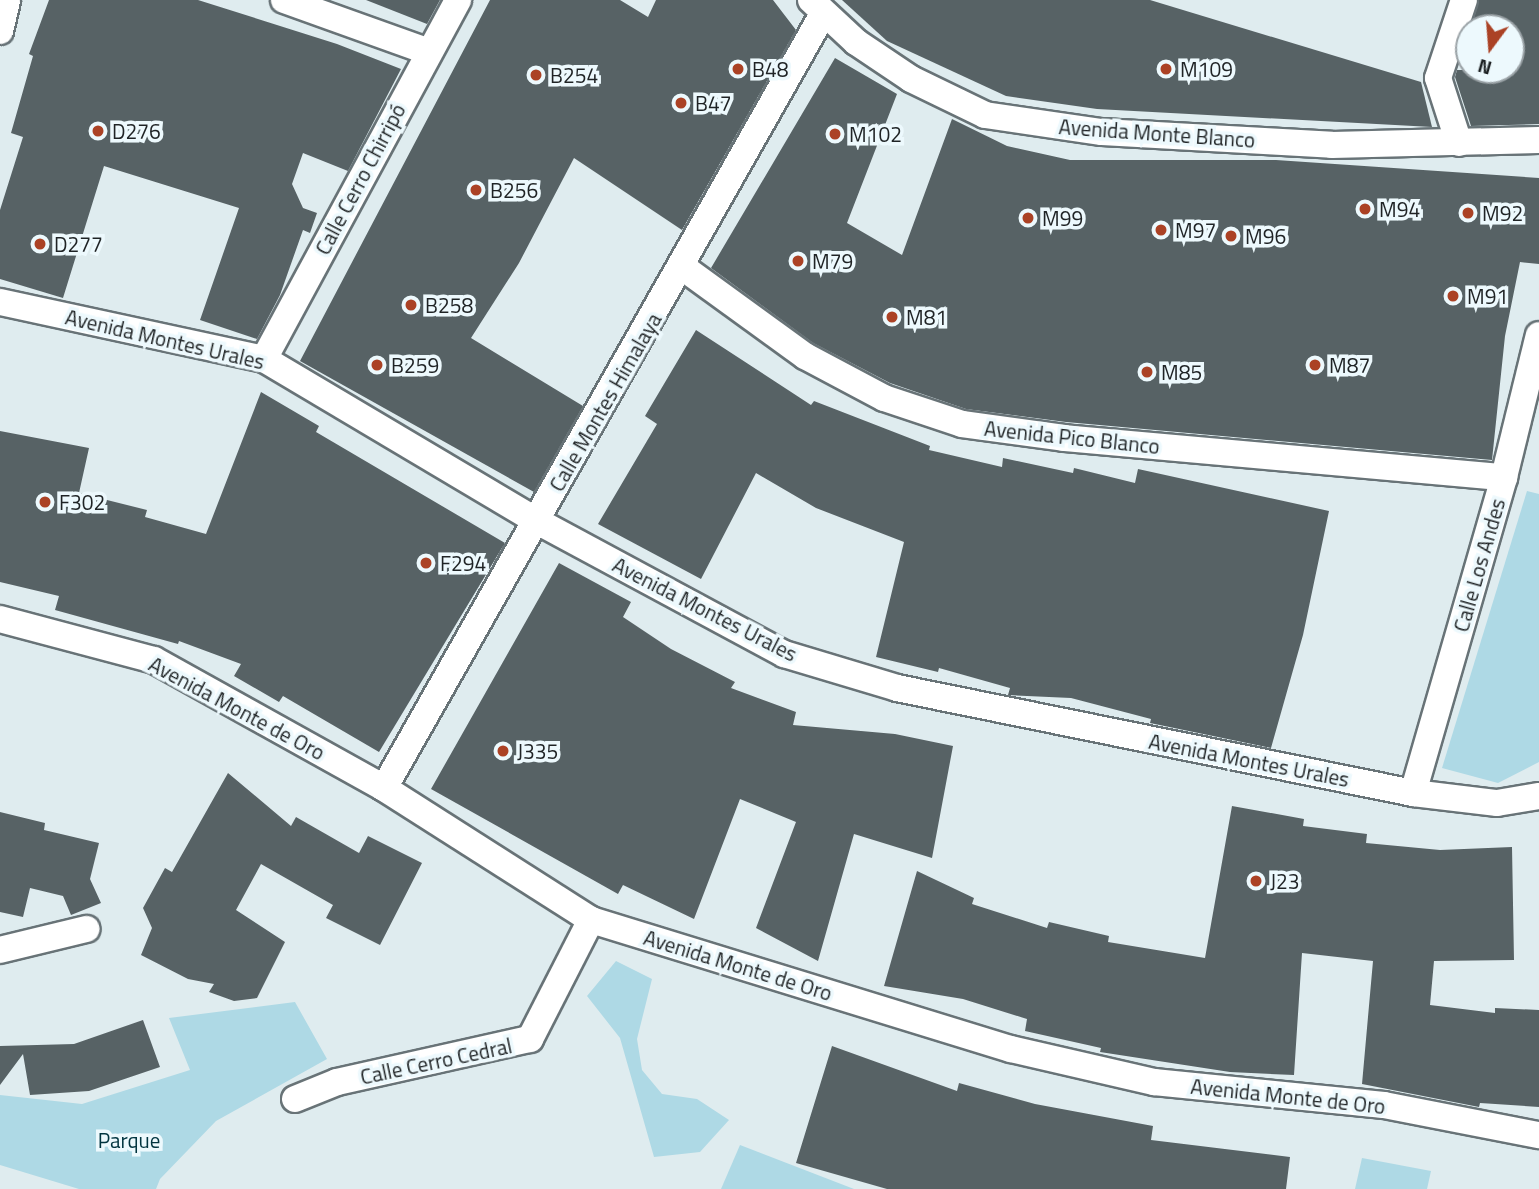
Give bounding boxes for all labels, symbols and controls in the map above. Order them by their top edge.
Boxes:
north arrow [1455,14,1525,84]
text: N [1474,52,1495,84]
place label: B48 [752,56,788,82]
place label: M109 [1180,56,1233,82]
marker: B48 [730,61,746,77]
marker: M109 [1158,61,1174,77]
place label: B254 [550,62,598,88]
marker: B254 [528,67,544,83]
place label: B47 [695,90,731,116]
marker: B47 [673,95,689,111]
street label: Calle Cerro Chirripó [310,99,410,259]
street label: Avenida Monte Blanco [1058,114,1256,152]
place label: D276 [112,118,161,144]
place label: M102 [849,121,902,147]
marker: D276 [90,123,106,139]
marker: M102 [827,126,843,142]
place label: B256 [490,177,538,203]
marker: B256 [468,182,484,198]
place label: M94 [1379,196,1420,222]
place label: M92 [1482,200,1523,226]
marker: M94 [1357,201,1373,217]
place label: M99 [1042,205,1083,231]
marker: M92 [1460,205,1476,221]
marker: M99 [1020,210,1036,226]
place label: M97 [1175,217,1216,243]
marker: M97 [1153,222,1169,238]
place label: M96 [1245,223,1286,249]
marker: M96 [1223,228,1239,244]
place label: D277 [54,231,103,257]
marker: D277 [32,236,48,252]
place label: M79 [812,248,853,274]
marker: M79 [790,253,806,269]
place label: M91 [1467,283,1508,309]
marker: M91 [1445,288,1461,304]
place label: B258 [425,292,473,318]
marker: B258 [403,297,419,313]
street label: Avenida Montes Urales [63,304,267,374]
place label: M81 [906,304,947,330]
street label: Calle Montes Himalaya [544,308,666,496]
marker: M81 [884,309,900,325]
place label: B259 [391,352,439,378]
place label: M87 [1329,352,1370,378]
marker: B259 [369,357,385,373]
marker: M87 [1307,357,1323,373]
place label: M85 [1161,359,1202,385]
marker: M85 [1139,364,1155,380]
street label: Avenida Pico Blanco [983,415,1161,459]
place label: F302 [59,489,105,515]
marker: F302 [37,494,53,510]
street label: Calle Los Andes [1448,495,1510,635]
place label: F294 [440,550,486,576]
street label: Avenida Montes Urales [609,552,801,666]
marker: F294 [418,555,434,571]
street label: Avenida Monte de Oro [145,651,329,765]
street label: Avenida Montes Urales [1147,728,1351,792]
place label: J335 [517,738,558,764]
marker: J335 [495,743,511,759]
place label: J23 [1270,868,1300,894]
marker: J23 [1248,873,1264,889]
street label: Avenida Monte de Oro [641,924,835,1006]
street label: Calle Cerro Cedral [358,1033,514,1089]
street label: Avenida Monte de Oro [1189,1073,1387,1119]
park label: Parque [98,1127,160,1153]

